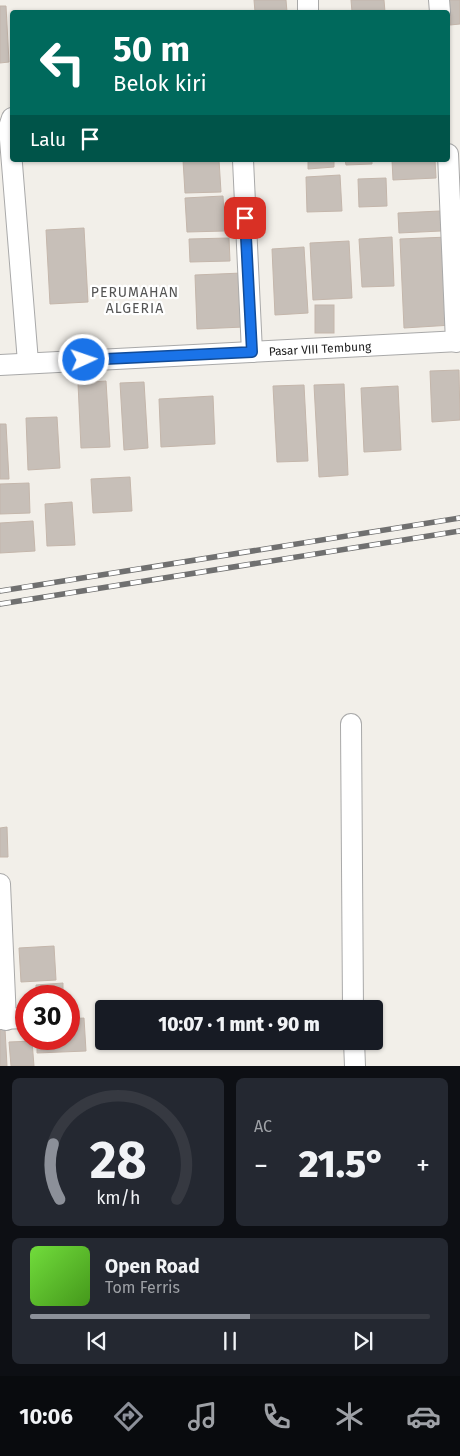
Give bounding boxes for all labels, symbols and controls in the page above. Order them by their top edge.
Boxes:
text: 50 m [113,28,190,70]
icon: left [30,30,95,95]
text: Belok kiri [113,70,207,97]
icon: arrive [76,125,104,153]
text: Lalu [30,128,66,151]
pin [224,197,266,239]
icon: arrive [231,204,259,232]
district label: PERUMAHAN ALGERIA [91,284,179,317]
position arrow [57,333,109,385]
street label: Pasar VIII Tembung [268,339,372,359]
speed limit sign: 30 [15,985,80,1050]
text: 10:07 · 1 mnt · 90 m [158,1013,320,1036]
text: AC [254,1117,272,1136]
text: 28 [89,1129,147,1192]
text: 21.5° [299,1141,385,1187]
text: − [254,1149,268,1182]
text: + [416,1149,430,1182]
text: km/h [96,1187,140,1209]
text: Open Road [105,1255,200,1278]
text: Tom Ferris [105,1278,180,1297]
icon: previous [83,1327,111,1355]
icon: pause [216,1327,244,1355]
icon: next [349,1327,377,1355]
icon: directions [111,1399,146,1434]
icon: music [185,1399,220,1434]
icon: phone [259,1399,294,1434]
icon: climate [332,1399,367,1434]
icon: car [406,1399,441,1434]
text: 10:06 [19,1403,73,1430]

